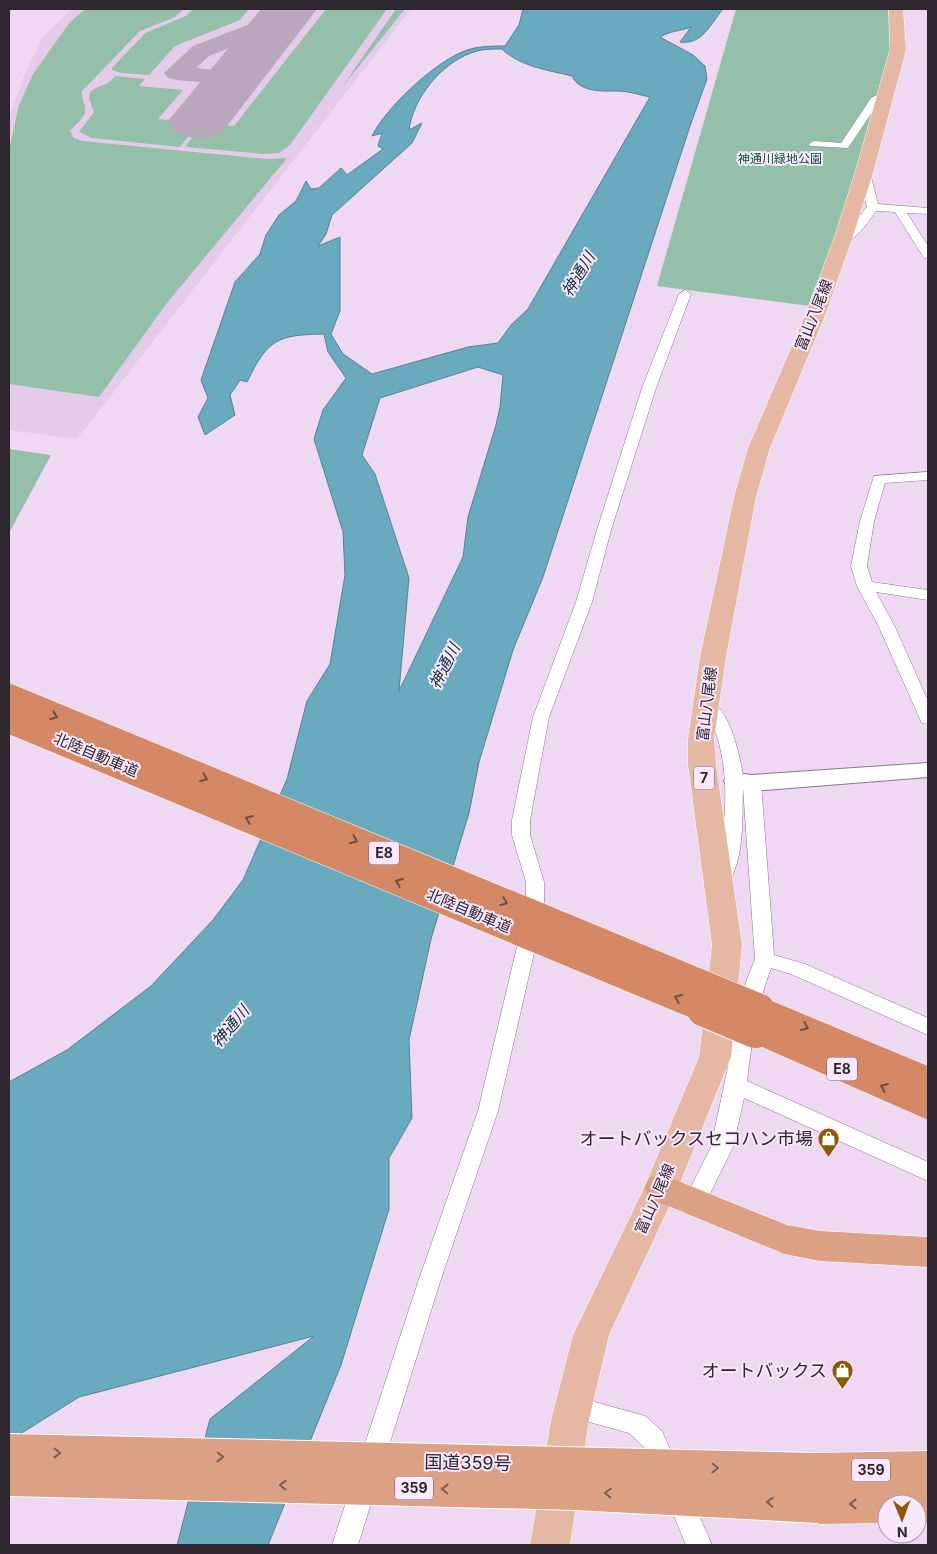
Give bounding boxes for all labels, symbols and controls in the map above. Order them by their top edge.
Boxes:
park label: 神通川緑地公園 [738,151,822,166]
water label: 神通川 [557,247,600,300]
street label: 富山八尾線 [791,276,836,353]
water label: 神通川 [424,638,465,692]
street label: 富山八尾線 [693,666,721,742]
one-way arrow [49,710,58,721]
street label: 北陸自動車道 [51,728,141,781]
road number: 7 [694,766,714,790]
one-way arrow [199,772,208,783]
one-way arrow [245,815,254,825]
one-way arrow [349,834,358,845]
road number: E8 [369,841,399,864]
one-way arrow [395,877,404,888]
street label: 北陸自動車道 [424,884,514,937]
one-way arrow [500,897,508,907]
one-way arrow [674,994,683,1005]
water label: 神通川 [207,1000,254,1051]
one-way arrow [800,1021,809,1031]
road number: E8 [827,1058,857,1080]
one-way arrow [880,1083,889,1094]
shop icon: オートバックスセコハン市場 [817,1127,841,1158]
place label: オートバックスセコハン市場 [580,1128,813,1149]
street label: 富山八尾線 [631,1161,678,1237]
shop icon: オートバックス [831,1359,855,1390]
place label: オートバックス [702,1360,827,1381]
one-way arrow [54,1448,62,1458]
street label: 国道359号 [424,1451,512,1474]
one-way arrow [216,1452,224,1462]
road number: 359 [852,1458,890,1482]
one-way arrow [711,1463,719,1474]
road number: 359 [395,1476,433,1500]
one-way arrow [279,1479,287,1490]
one-way arrow [441,1483,449,1494]
one-way arrow [603,1488,611,1499]
north arrow [877,1494,927,1544]
one-way arrow [766,1497,774,1508]
one-way arrow [849,1499,857,1510]
text: N [897,1524,908,1541]

